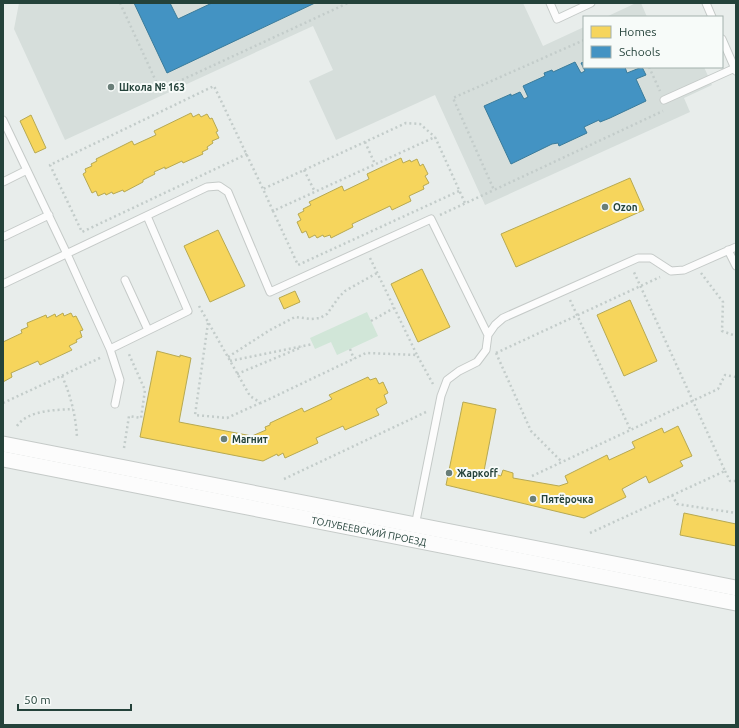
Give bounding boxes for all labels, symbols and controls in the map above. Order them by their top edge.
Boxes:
legend [583,16,723,68]
text: Homes [619,25,657,38]
text: Schools [619,45,660,58]
marker: Школа № 163 [106,82,116,92]
place label: Школа № 163 [119,82,185,93]
marker: Ozon [600,202,610,212]
place label: Ozon [613,202,638,213]
marker: Магнит [219,434,229,444]
place label: Магнит [232,434,268,445]
place label: Жаркoff [457,467,499,479]
marker: Жаркoff [444,468,454,478]
marker: Пятёрочка [528,494,538,504]
place label: Пятёрочка [541,494,593,505]
street label: ТОЛУБЕЕВСКИЙ ПРОЕЗД [310,515,427,548]
scale bar [18,686,131,712]
text: 50 m [24,693,51,706]

